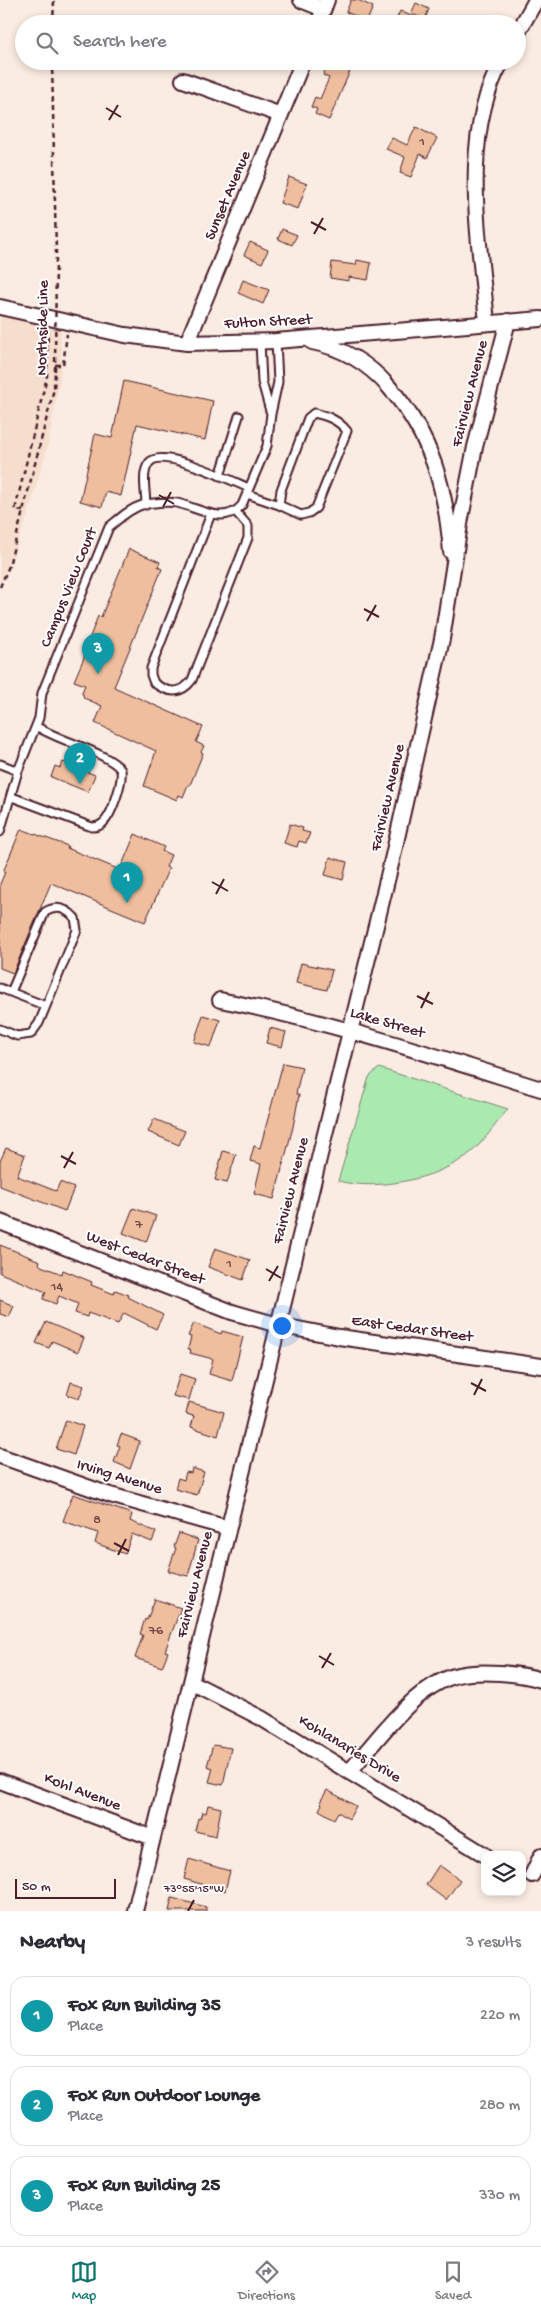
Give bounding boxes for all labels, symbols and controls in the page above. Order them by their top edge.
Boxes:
search box [15,15,526,70]
icon: search [33,29,61,57]
text: Search here [73,31,167,54]
house number: 1 [418,134,425,151]
street label: Sunset Avenue [202,148,257,243]
street label: Northside Line [34,279,54,376]
street label: Fulton Street [223,311,314,335]
street label: Fairview Avenue [448,338,494,450]
street label: Campus View Court [37,524,103,651]
pin: 3 [82,633,114,674]
street label: Fairview Avenue [367,742,411,854]
pin: 2 [64,743,96,784]
pin: 1 [111,862,143,903]
street label: Lake Street [348,1004,428,1044]
street label: Fairview Avenue [269,1135,315,1247]
house number: 7 [134,1217,143,1234]
street label: West Cedar Street [83,1228,208,1291]
house number: 1 [225,1256,232,1273]
house number: 14 [50,1279,64,1296]
street label: East Cedar Street [350,1312,475,1348]
your location [269,1313,295,1339]
street label: Irving Avenue [74,1456,165,1500]
house number: 8 [93,1512,101,1529]
street label: Fairview Avenue [173,1529,219,1641]
house number: 76 [148,1623,164,1640]
street label: Kohlanaries Drive [294,1712,404,1789]
street label: Kohl Avenue [41,1770,124,1817]
map controls [481,1851,526,1896]
button: layers [481,1851,526,1896]
scale bar [15,1876,116,1899]
text: 50 m [22,1879,51,1896]
text: 73°55'15"W [163,1883,224,1897]
text: Nearby [20,1931,85,1956]
text: 3 results [466,1934,521,1953]
text: Fox Run Building 35 [68,1995,221,2018]
text: 1 [34,2007,40,2026]
text: 220 m [480,2007,520,2026]
text: Place [68,2018,103,2037]
text: Fox Run Outdoor Lounge [68,2085,260,2108]
text: 2 [33,2097,41,2116]
text: 280 m [479,2097,520,2116]
text: Place [68,2108,103,2127]
text: Fox Run Building 25 [68,2175,220,2198]
text: 3 [33,2187,41,2206]
text: 330 m [479,2187,520,2206]
text: Place [68,2198,103,2217]
tab: Map [70,2258,98,2305]
tab: Directions [238,2258,295,2305]
tab: Saved [435,2258,471,2305]

